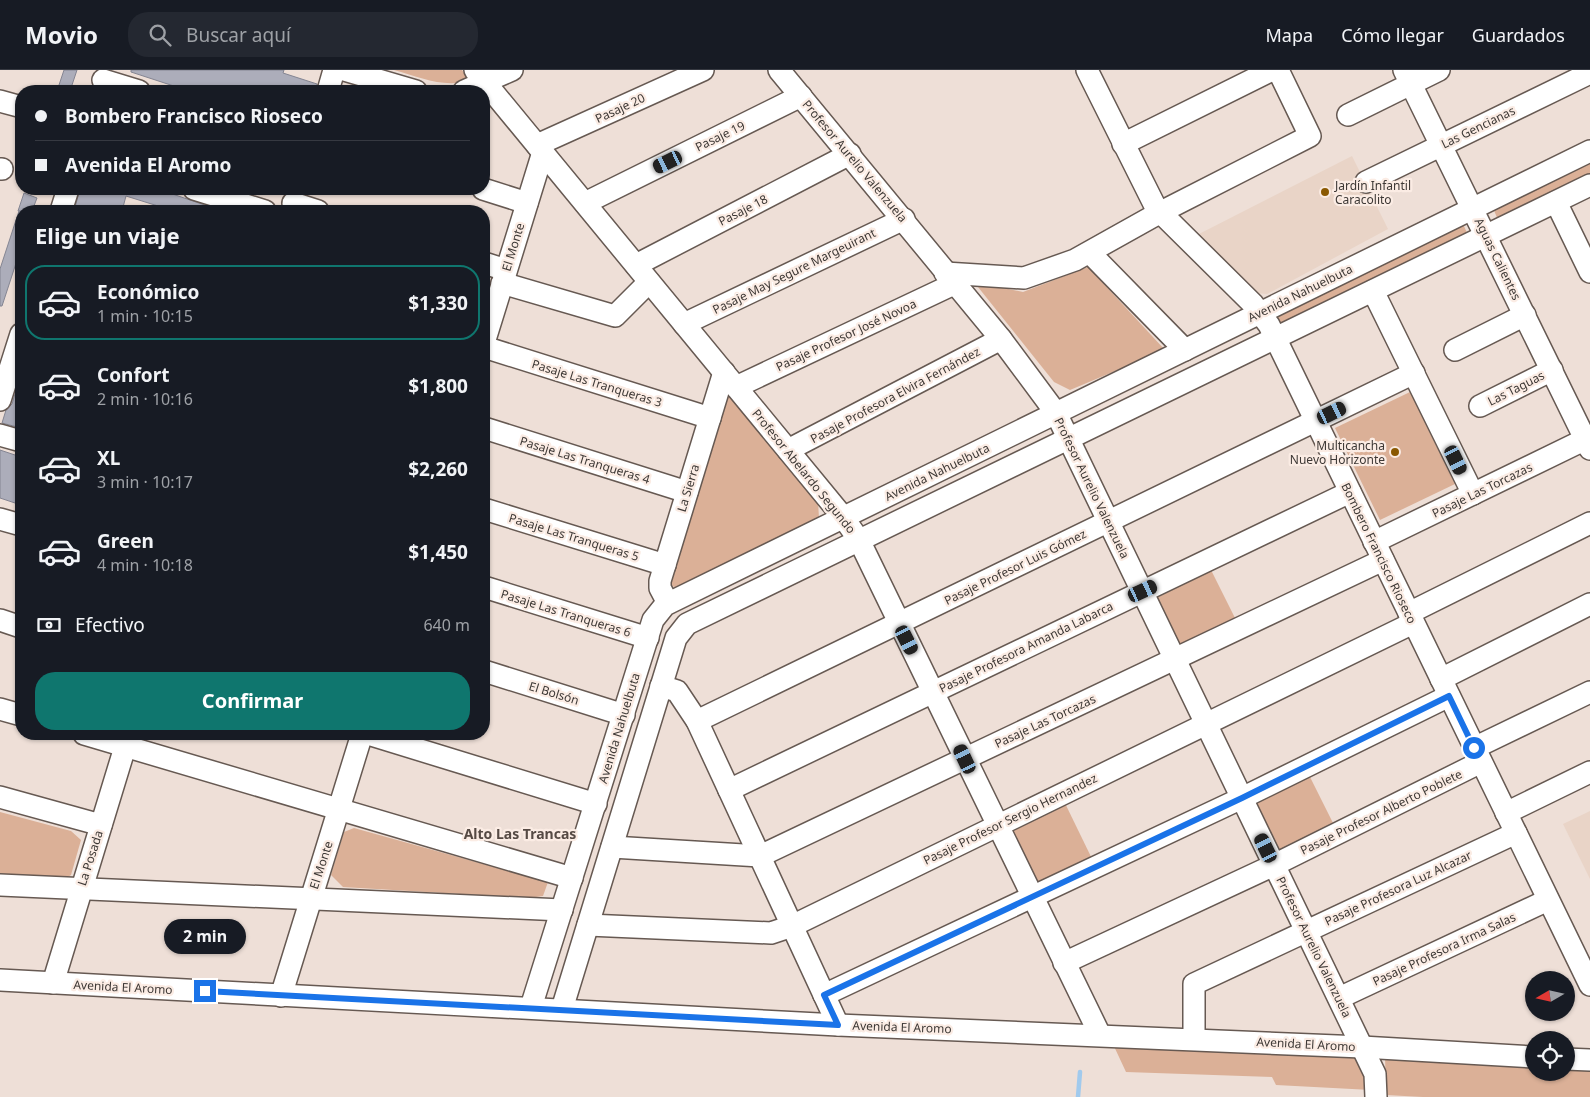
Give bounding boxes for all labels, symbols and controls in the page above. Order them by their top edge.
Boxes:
search box [128,12,478,57]
text: Movio [25,18,98,51]
icon: search [146,21,174,49]
text: Buscar aquí [186,22,291,48]
text: Mapa [1266,23,1313,47]
text: Cómo llegar [1341,23,1444,47]
text: Guardados [1472,23,1565,47]
street label: Pasaje 20 [592,89,648,127]
street label: Profesor Aurelio Valenzuela [799,96,911,226]
street label: Las Gencianas [1438,102,1518,152]
text: Bombero Francisco Rioseco [65,103,323,129]
street label: Pasaje 19 [692,117,748,155]
car [651,149,684,175]
text: Avenida El Aromo [65,152,231,178]
place label: Jardín Infantil Caracolito [1334,177,1411,208]
marker: Jardín Infantil Caracolito [1319,186,1331,198]
street label: Pasaje 18 [715,190,771,230]
street label: Aguas Calientes [1471,215,1525,303]
text: Elige un viaje [35,220,180,250]
street label: El Monte [498,221,528,273]
street label: Pasaje May Segure Margeuirant [710,224,879,318]
street label: Avenida Nahuelbuta [1245,260,1355,326]
text: Económico [97,279,199,305]
icon: car [37,280,82,325]
text: $1,330 [408,290,468,316]
street label: Pasaje Profesor José Novoa [773,295,919,375]
text: 1 min · 10:15 [97,305,193,327]
street label: Pasaje Profesora Elvira Fernández [807,343,983,447]
street label: Pasaje Las Tranqueras 3 [530,355,664,411]
text: Confort [97,362,169,388]
icon: car [37,363,82,408]
street label: Las Taguas [1485,366,1548,410]
text: $1,800 [408,373,468,399]
text: 2 min · 10:16 [97,388,193,410]
car [1315,400,1348,426]
street label: Profesor Abelardo Segundo [748,405,860,537]
street label: Profesor Aurelio Valenzuela [1050,415,1134,561]
street label: Pasaje Las Tranqueras 4 [518,432,652,488]
place label: Multicancha Nuevo Horizonte [1290,437,1385,468]
street label: Avenida Nahuelbuta [882,439,992,505]
car [1442,443,1469,477]
text: XL [97,445,120,471]
icon: car [37,446,82,491]
marker: Multicancha Nuevo Horizonte [1389,446,1401,458]
text: $2,260 [408,456,468,482]
street label: Pasaje Las Torcazas [1429,458,1535,522]
street label: La Sierra [673,462,703,514]
text: 3 min · 10:17 [97,471,193,493]
street label: Bombero Francisco Rioseco [1337,480,1421,626]
street label: Pasaje Las Tranqueras 5 [507,509,641,565]
street label: Pasaje Profesor Luis Gómez [941,525,1089,609]
text: Green [97,528,154,554]
icon: car [37,529,82,574]
text: $1,450 [408,539,468,565]
text: 4 min · 10:18 [97,554,193,576]
car [1126,578,1159,604]
street label: Pasaje Las Tranqueras 6 [499,585,633,641]
street label: Pasaje Profesora Amanda Labarca [936,597,1116,697]
icon: cash [35,611,63,639]
text: Efectivo [75,612,145,638]
text: 640 m [423,614,470,636]
car [893,623,920,657]
street label: Avenida Nahuelbuta [594,671,644,785]
button: Confirmar [35,672,470,730]
street label: El Bolsón [527,677,581,709]
street label: Pasaje Las Torcazas [992,690,1099,752]
route start [1463,737,1485,759]
car [951,742,978,776]
street label: Pasaje Profesor Alberto Poblete [1297,765,1465,859]
street label: Pasaje Profesor Sergio Hernandez [920,769,1100,869]
district label: Alto Las Trancas [464,824,576,843]
street label: La Posada [73,828,107,888]
car [1252,831,1279,865]
street label: El Monte [305,839,337,891]
street label: Pasaje Profesora Luz Alcazar [1322,846,1474,930]
street label: Profesor Aurelio Valenzuela [1272,874,1356,1020]
street label: Pasaje Profesora Irma Salas [1370,908,1519,990]
callout: 2 min [164,918,246,954]
text: 2 min [183,925,227,947]
north arrow [1525,971,1575,1021]
map controls [1525,971,1575,1081]
street label: Avenida El Aromo [73,976,173,998]
route end [194,980,216,1002]
street label: Avenida El Aromo [852,1017,952,1037]
button: locate [1525,1031,1575,1081]
street label: Avenida El Aromo [1256,1033,1356,1055]

